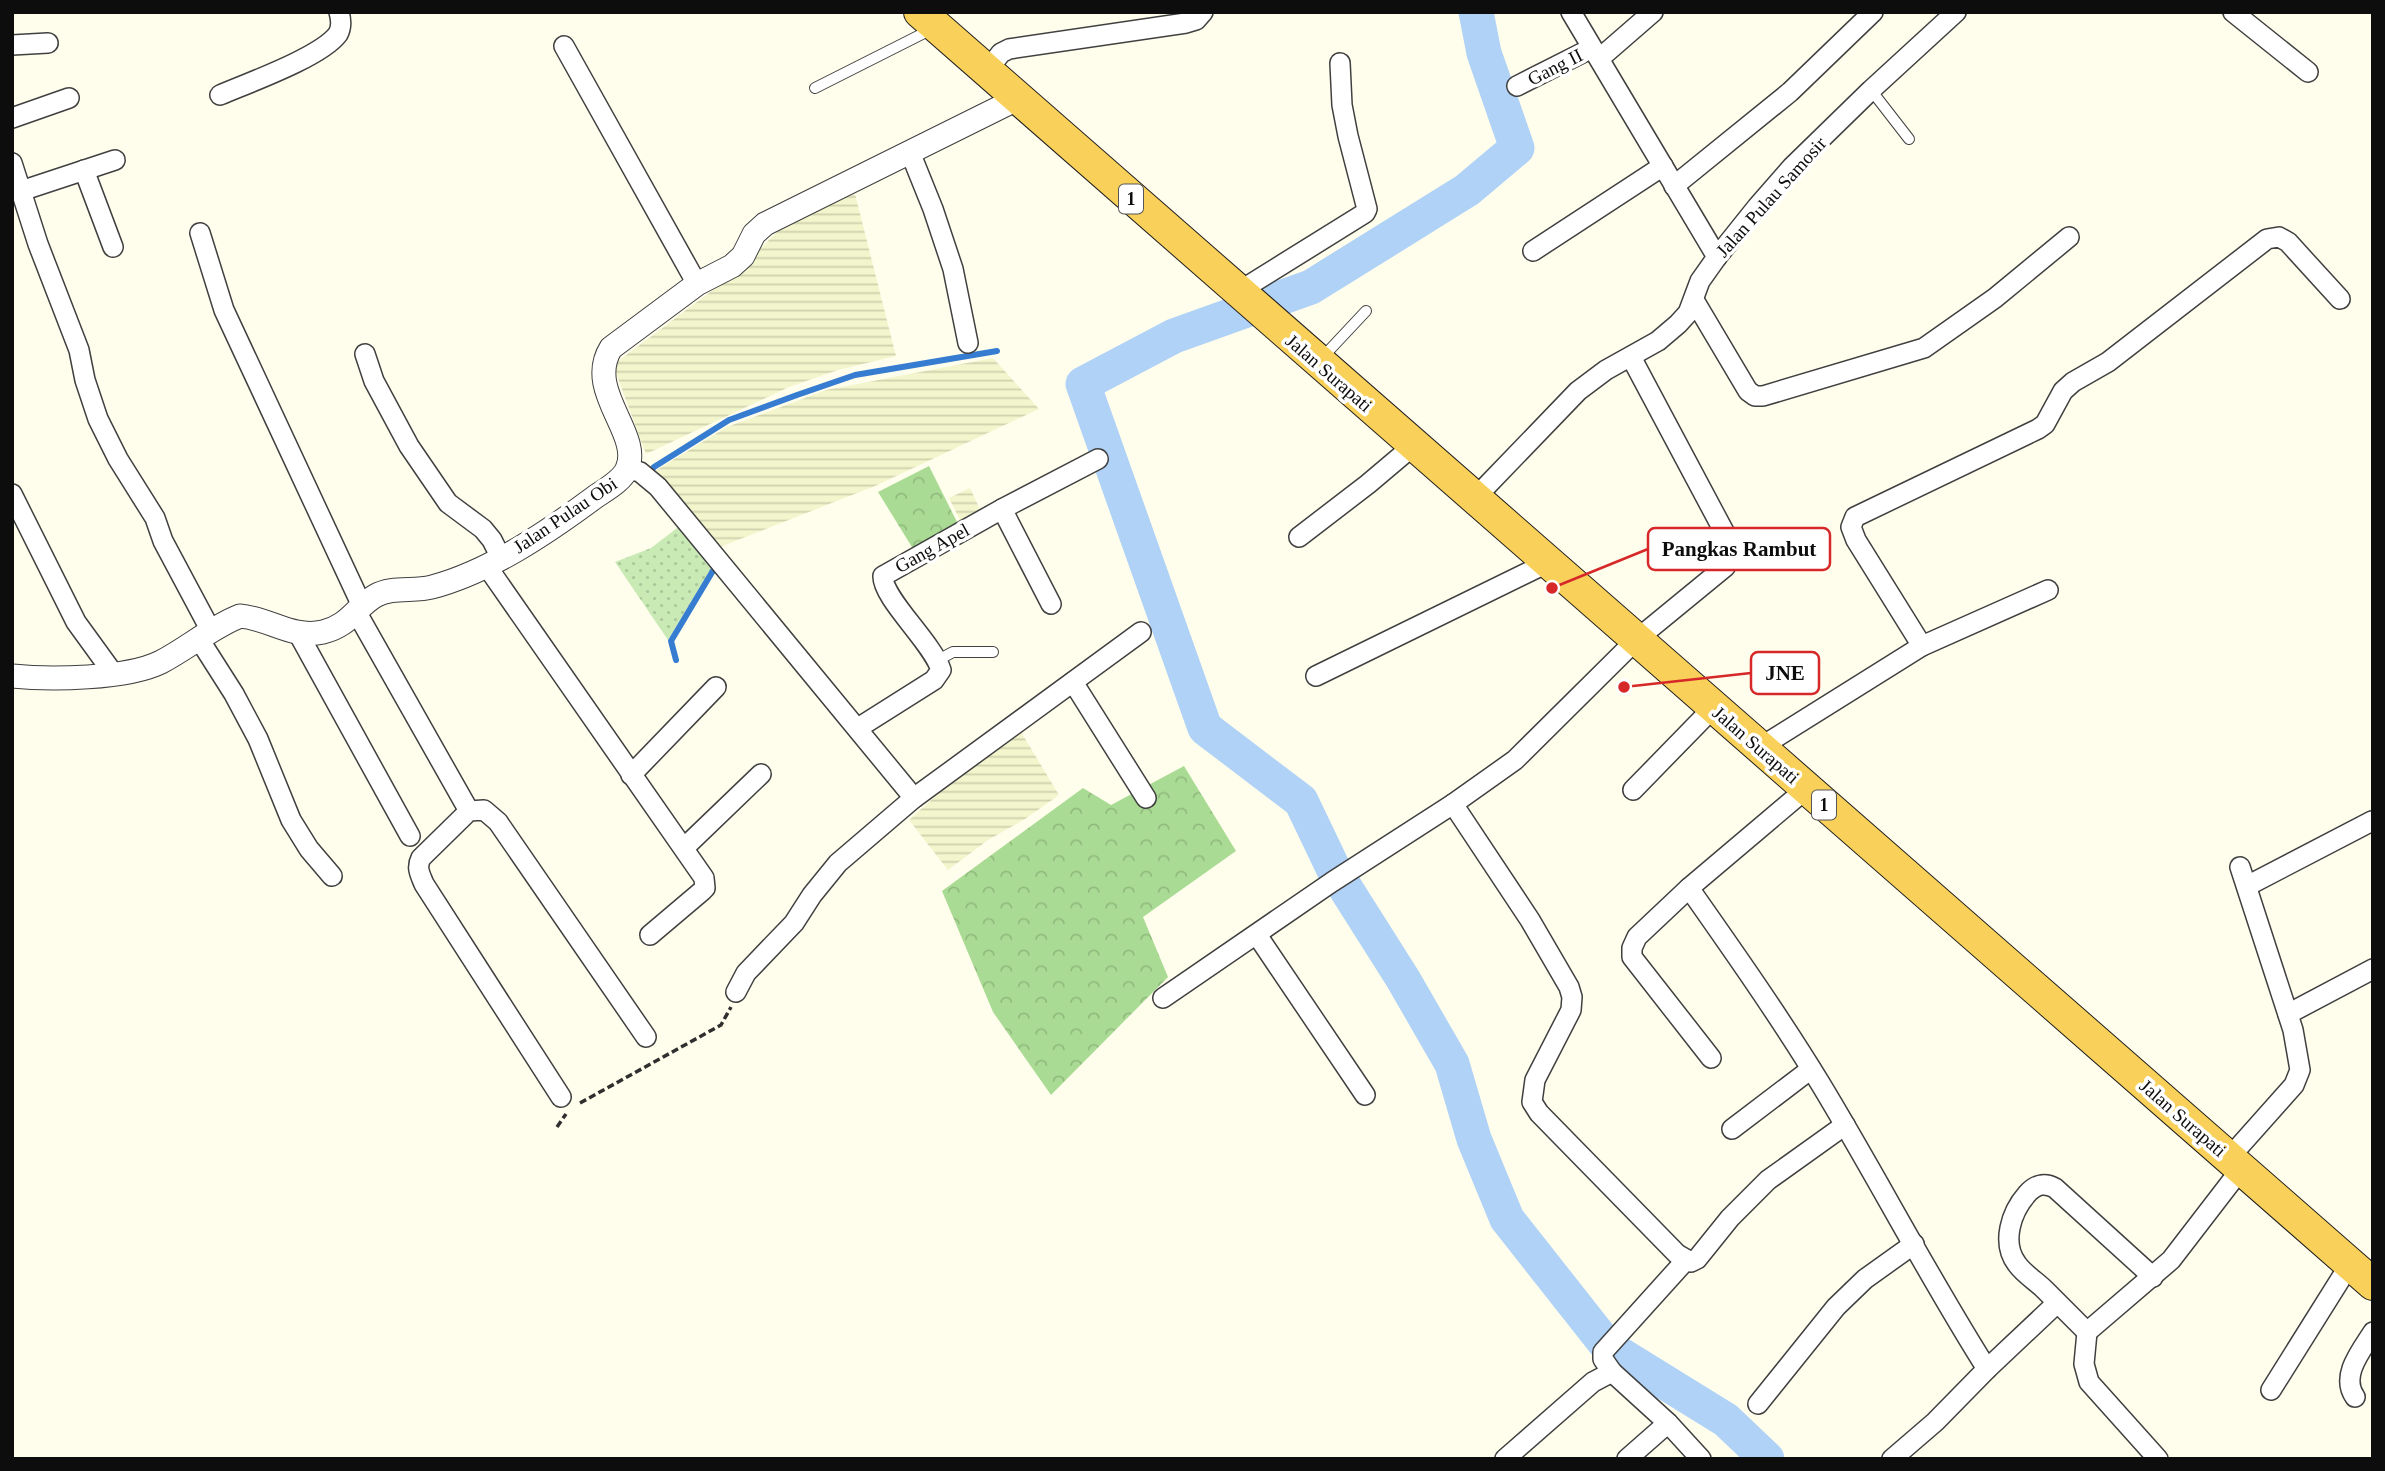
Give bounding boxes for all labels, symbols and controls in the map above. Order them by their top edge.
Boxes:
street label: Gang II [1524,44,1586,90]
street label: Jalan Pulau Samosir [1712,132,1831,261]
road number: 1 [1119,184,1143,214]
street label: Jalan Surapati [1282,330,1376,416]
street label: Jalan Pulau Obi [509,473,621,557]
street label: Gang Apel [891,519,973,577]
callout: Pangkas Rambut [1648,528,1830,570]
text: Pangkas Rambut [1662,537,1816,561]
callout: JNE [1751,652,1819,694]
text: JNE [1765,661,1805,685]
street label: Jalan Surapati [1709,702,1803,788]
road number: 1 [1812,790,1836,820]
street label: Jalan Surapati [2136,1075,2230,1161]

